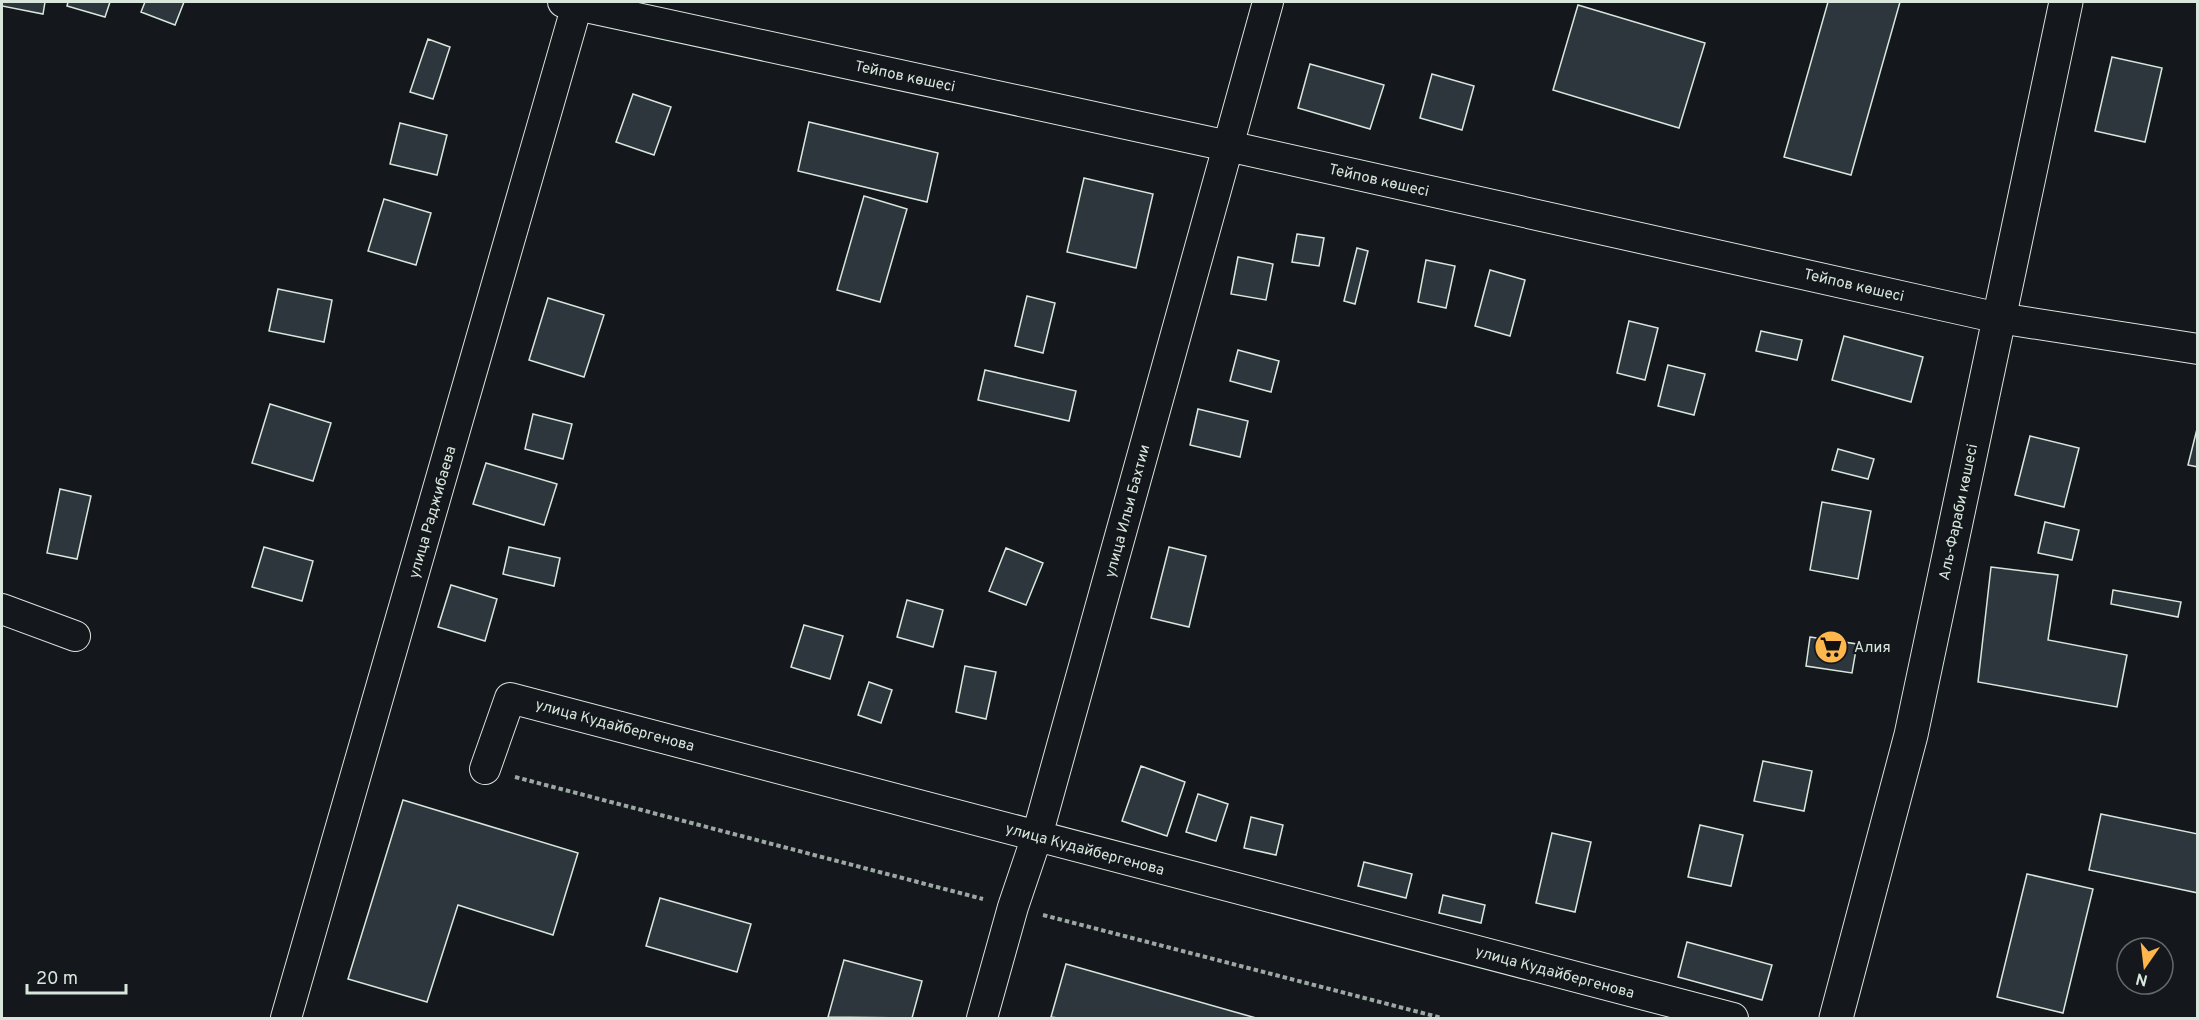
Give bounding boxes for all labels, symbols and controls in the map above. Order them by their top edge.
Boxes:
street label: Тейпов көшесі [853,58,957,97]
street label: Тейпов көшесі [1327,161,1431,202]
street label: Тейпов көшесі [1802,266,1906,307]
street label: Аль-Фараби көшесі [1936,442,1983,582]
street label: улица Ильи Бахтии [1102,443,1155,580]
street label: улица Раджибаева [405,444,461,581]
supermarket icon: Алия [1813,629,1849,665]
place label: Алия [1854,639,1891,658]
street label: улица Кудайбергенова [533,696,696,757]
street label: улица Кудайбергенова [1003,820,1166,881]
north arrow [2115,936,2175,996]
street label: улица Кудайбергенова [1473,943,1636,1004]
scale bar [27,957,126,995]
text: 20 m [36,968,78,991]
text: N [2134,968,2150,990]

